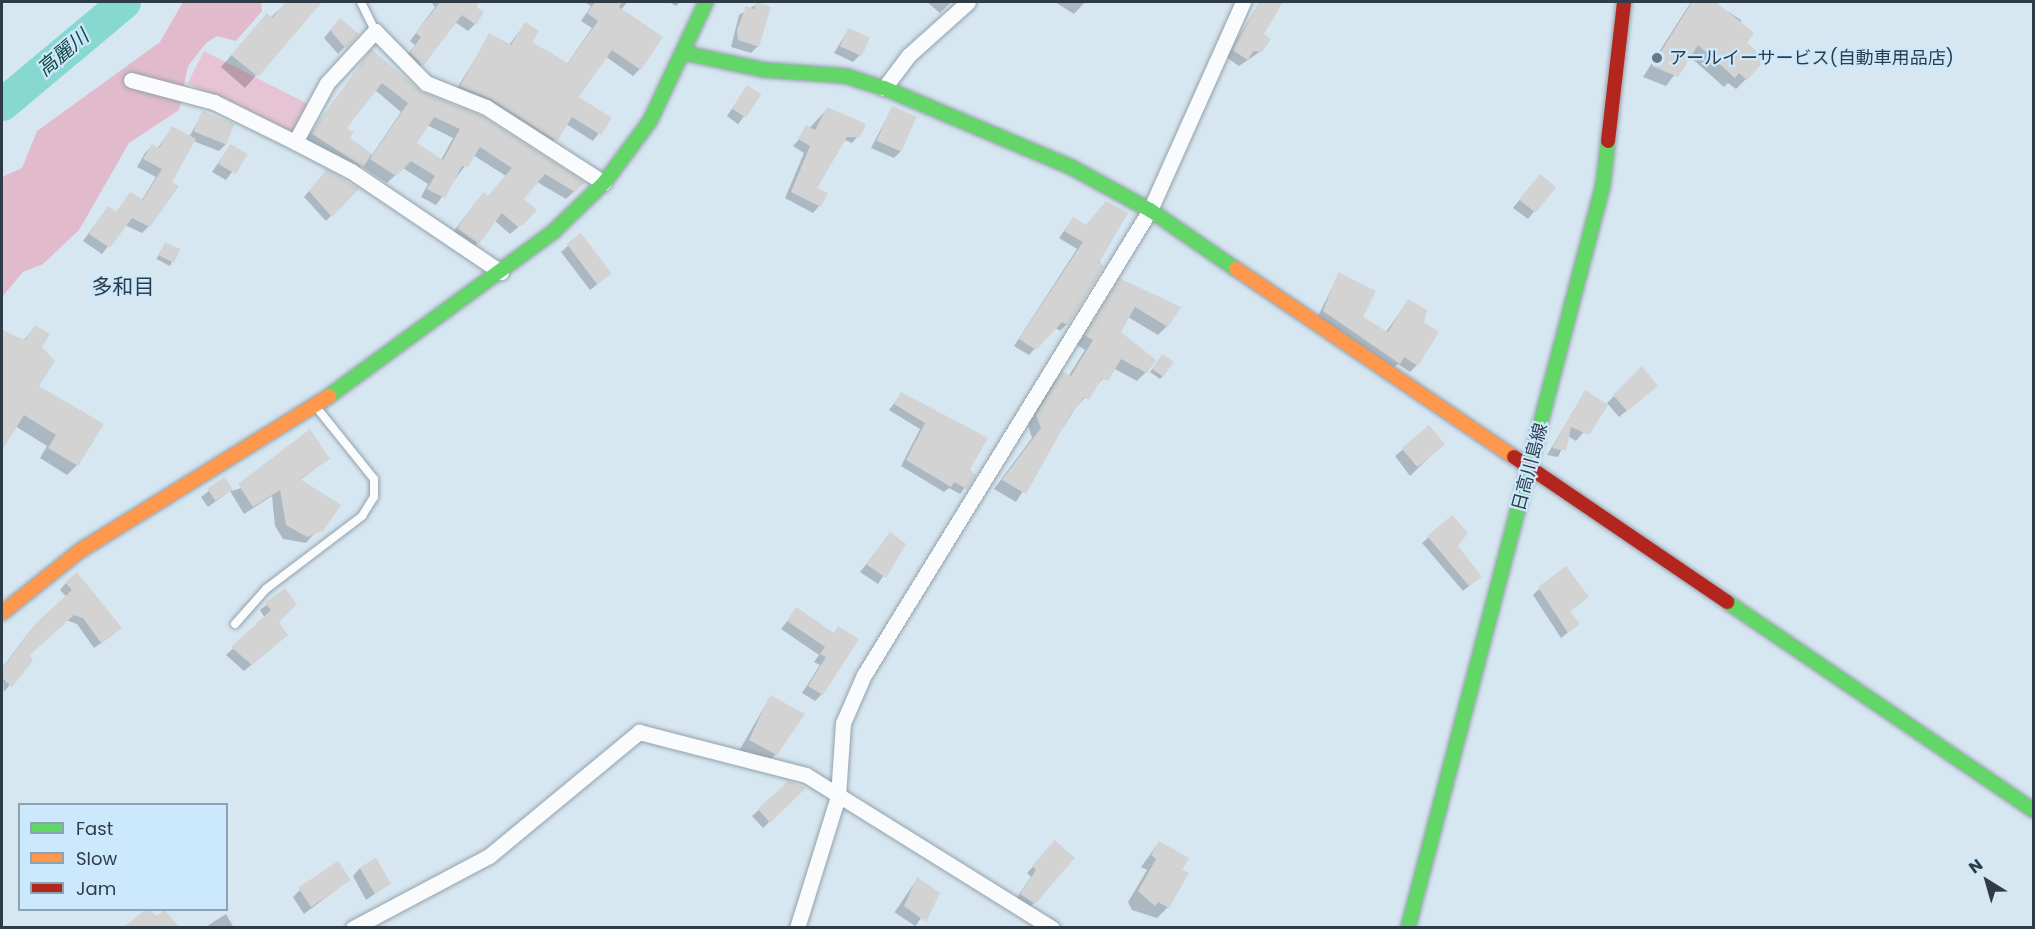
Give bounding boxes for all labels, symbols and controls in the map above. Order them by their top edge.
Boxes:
water label: 高麗川 [32,25,94,81]
place label: アールイーサービス(自動車用品店) [1669,47,1954,69]
marker: アールイーサービス(自動車用品店) [1650,51,1664,65]
district label: 多和目 [92,274,154,300]
street label: 日高川島線 [1508,421,1552,513]
legend [18,803,228,911]
text: Fast [76,816,113,841]
text: Slow [76,846,117,871]
north arrow [1957,851,2017,911]
text: N [1964,853,1988,879]
text: Jam [76,876,116,901]

